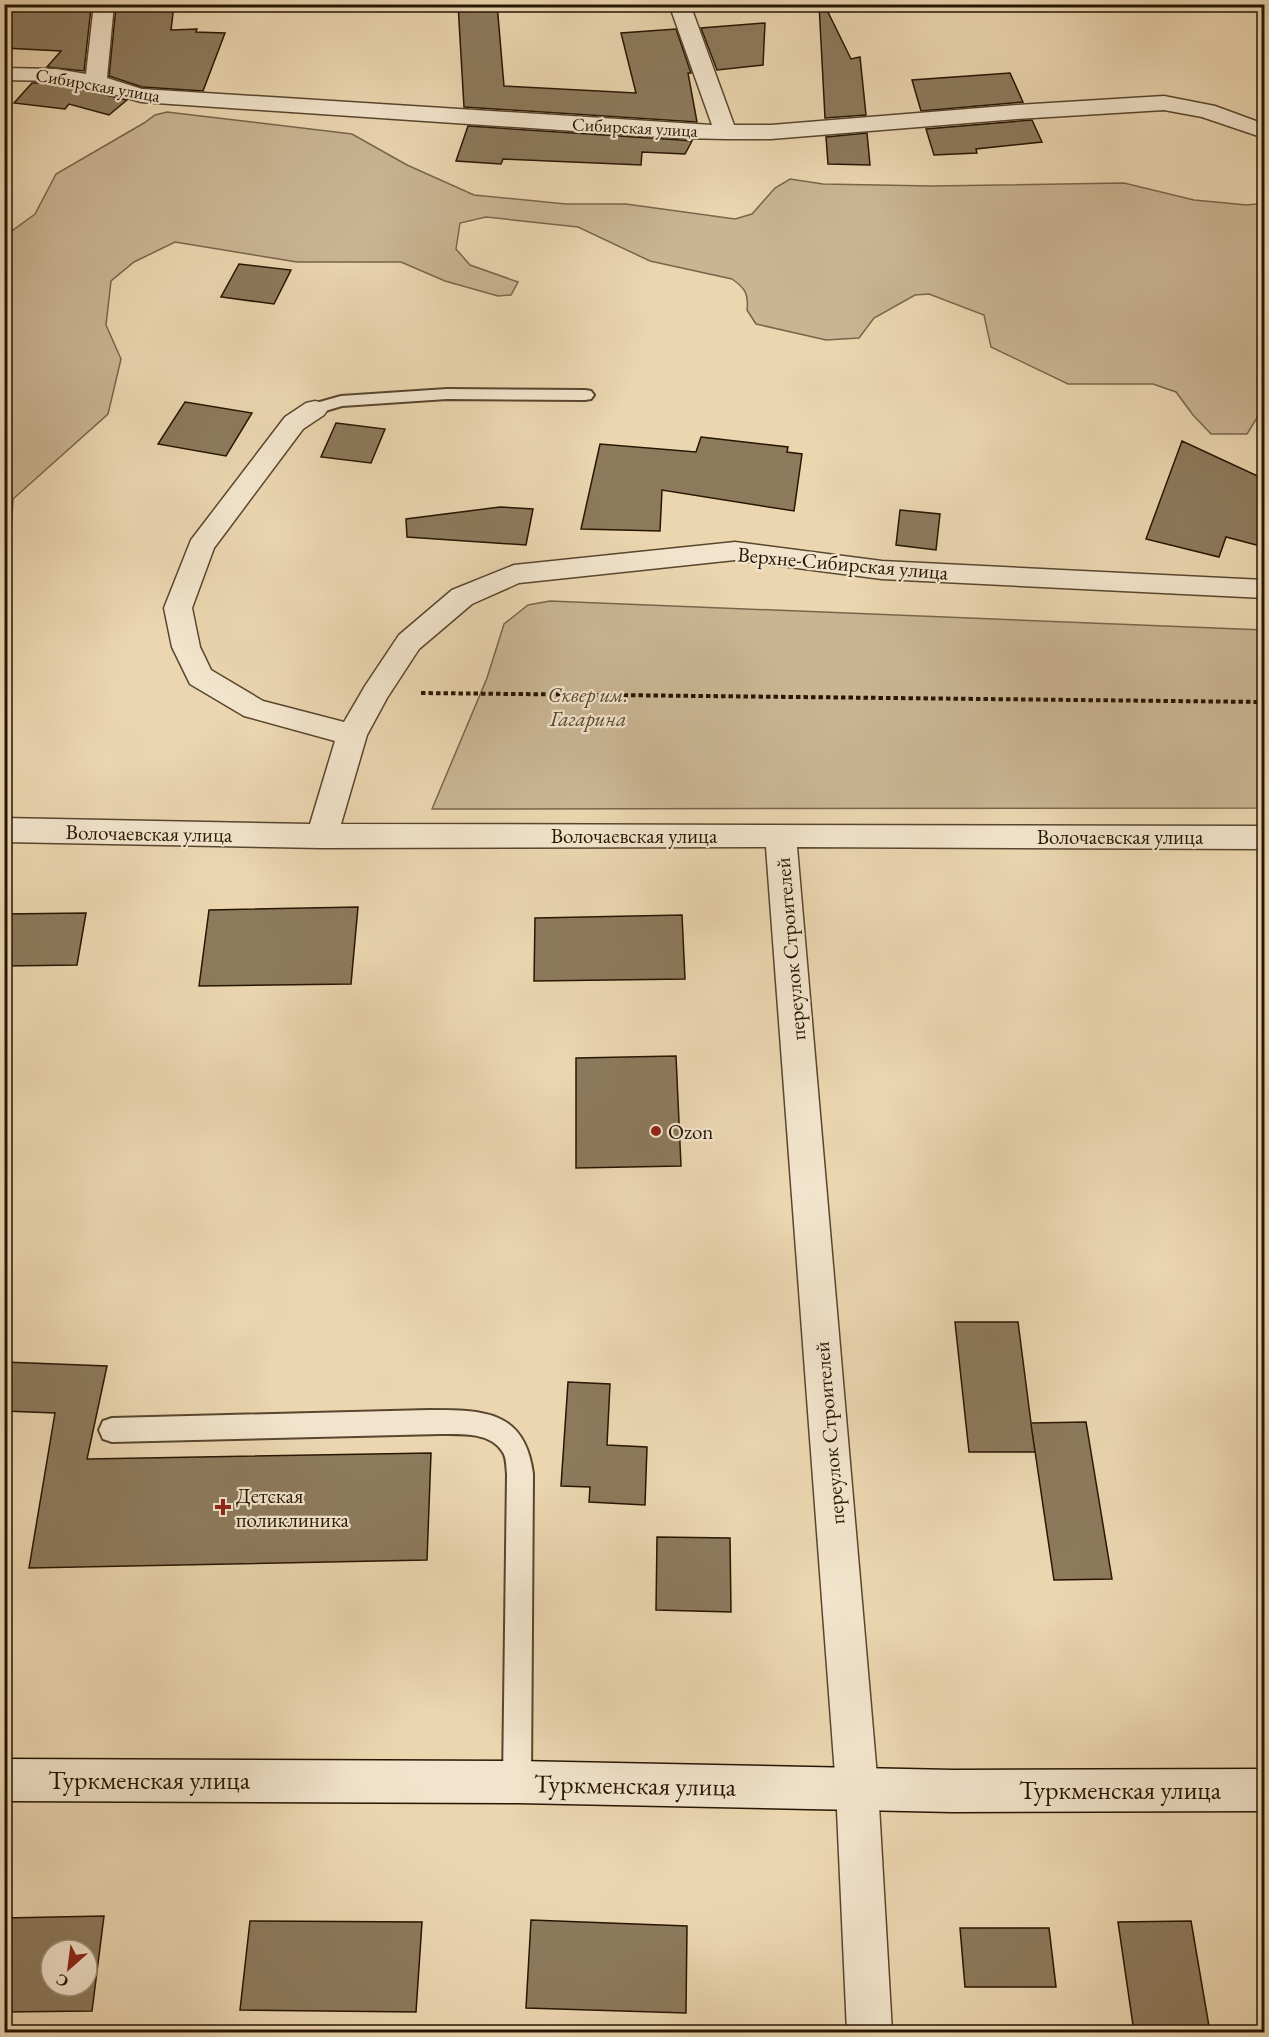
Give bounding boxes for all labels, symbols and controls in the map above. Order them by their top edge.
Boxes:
street label: Сибирская улица [34,63,163,107]
street label: Сибирская улица [572,112,699,142]
street label: Верхне-Сибирская улица [736,540,950,586]
park label: Сквер им. Гагарина [548,681,628,732]
street label: Волочаевская улица [66,818,233,848]
street label: Волочаевская улица [551,822,718,849]
street label: Волочаевская улица [1037,823,1204,850]
street label: переулок Строителей [769,857,811,1041]
place label: Ozon [668,1118,713,1145]
marker: Ozon [649,1124,663,1138]
street label: переулок Строителей [808,1341,850,1525]
place label: Детская поликлиника [236,1482,350,1533]
marker: Детская поликлиника [214,1498,232,1516]
street label: Туркменская улица [48,1763,251,1797]
street label: Туркменская улица [534,1766,737,1804]
street label: Туркменская улица [1019,1773,1222,1807]
north arrow [39,1938,99,1998]
text: С [52,1969,72,1993]

